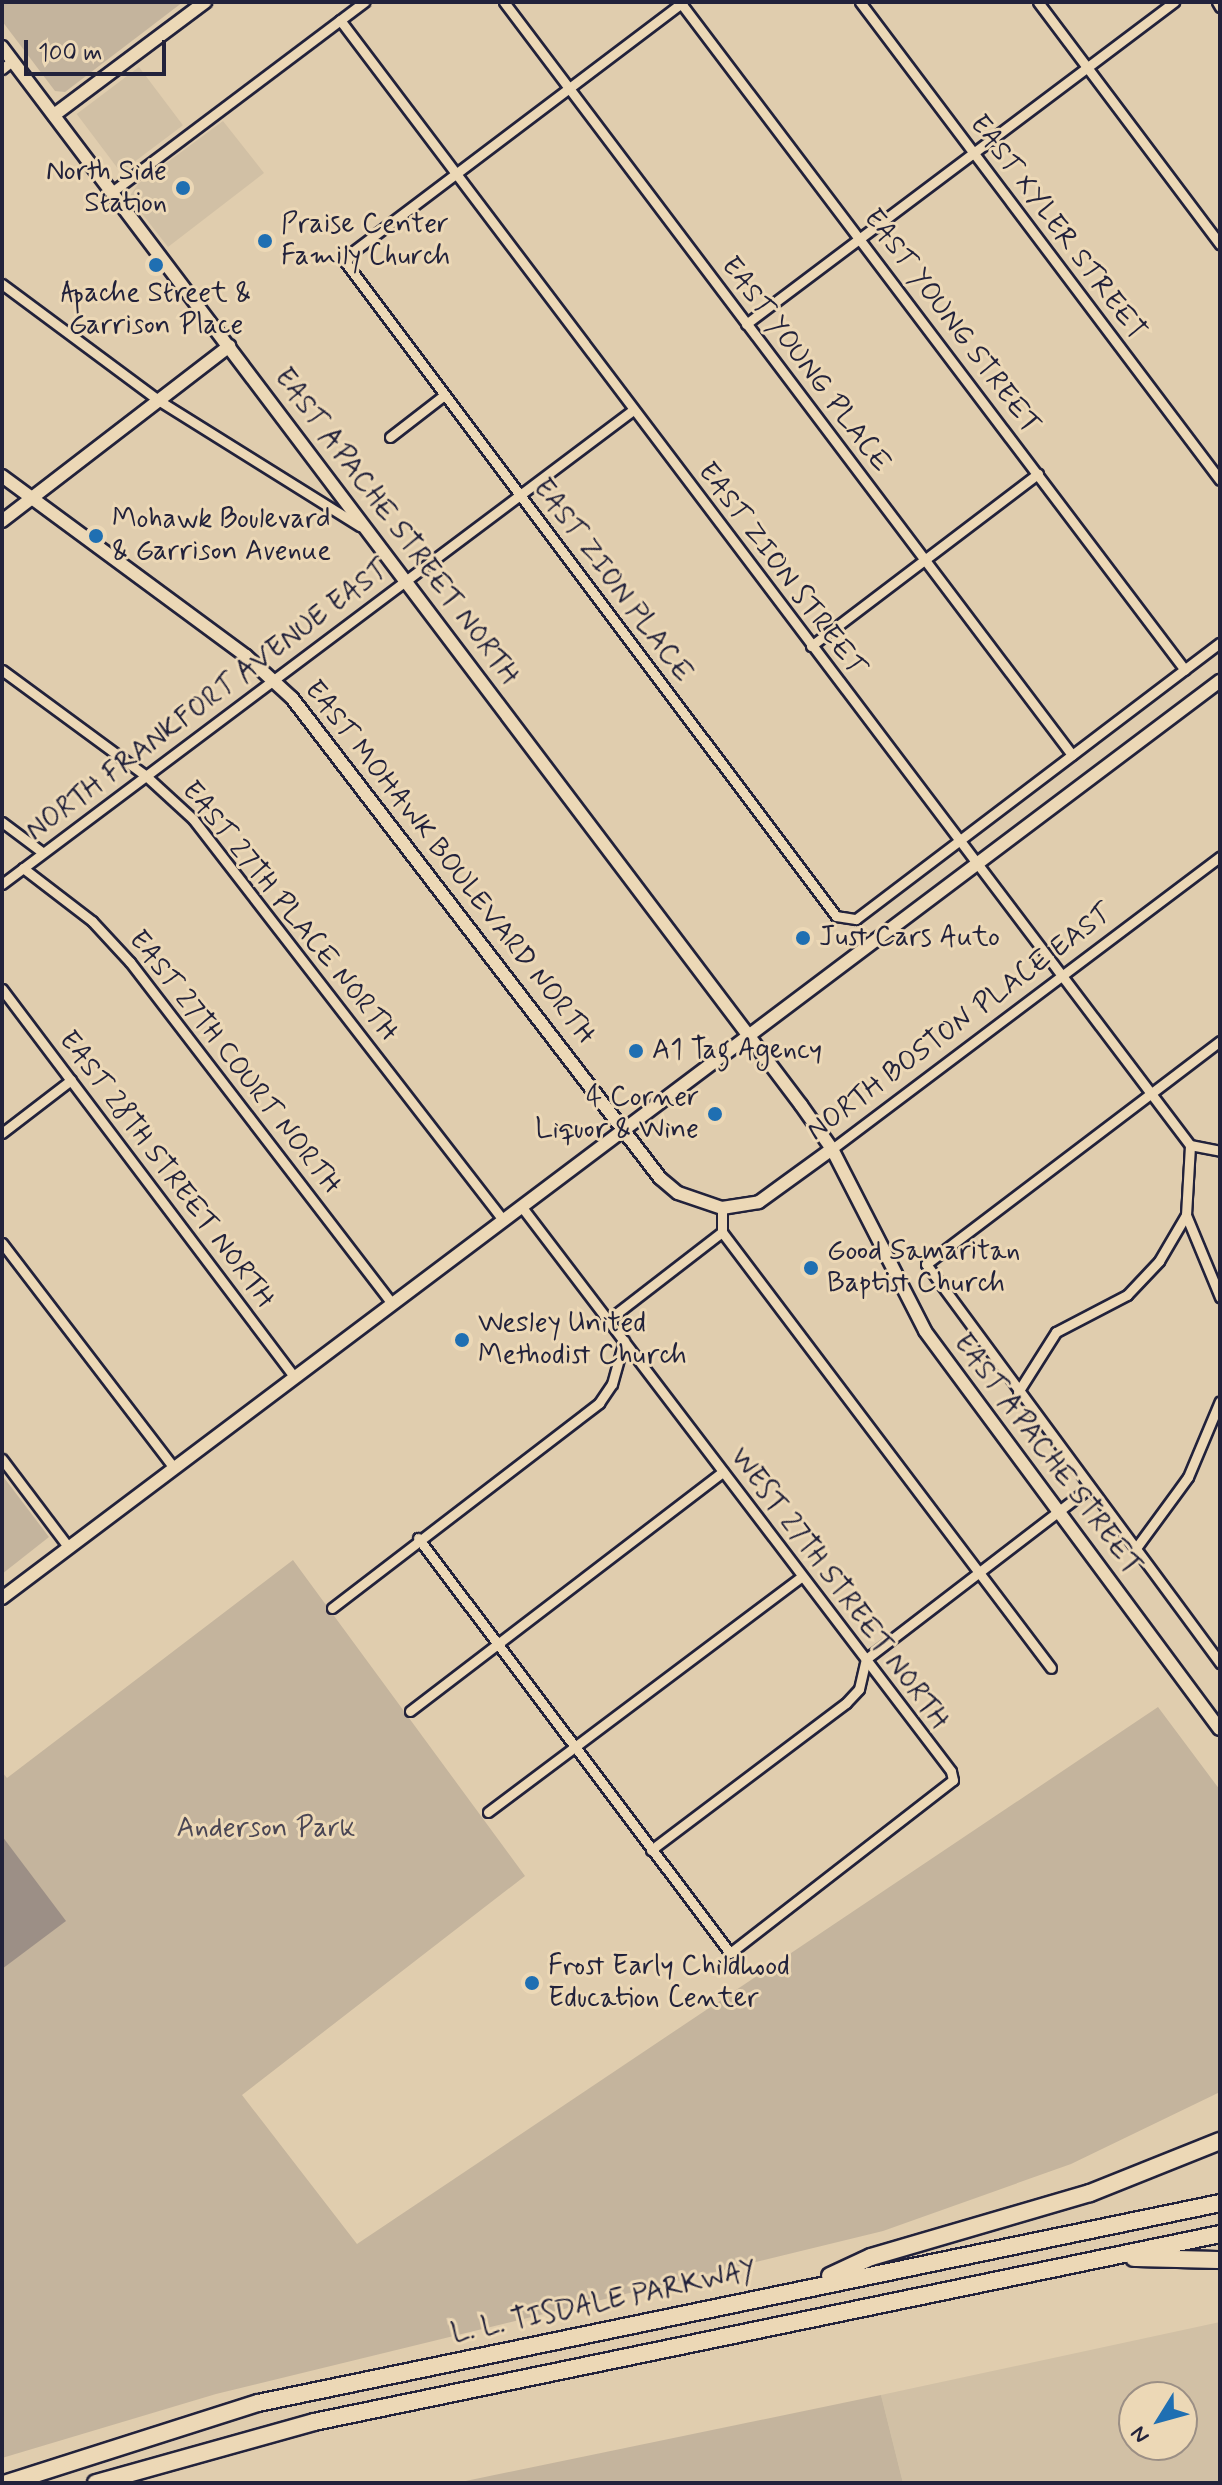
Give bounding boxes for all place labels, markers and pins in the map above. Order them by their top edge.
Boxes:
place label: North Side Station [46,155,167,221]
marker: North Side Station [174,179,192,197]
place label: Praise Center Family Church [281,208,457,274]
marker: Praise Center Family Church [256,232,274,250]
marker: Apache Street & Garrison Place [147,256,165,274]
place label: Apache Street & Garrison Place [61,277,251,343]
place label: Mohawk Boulevard & Garrison Avenue [112,503,333,569]
marker: Mohawk Boulevard & Garrison Avenue [87,527,105,545]
place label: Just Cars Auto [819,921,993,955]
marker: Just Cars Auto [794,929,812,947]
place label: A1 Tag Agency [652,1034,821,1068]
marker: A1 Tag Agency [627,1042,645,1060]
place label: 4 Corner Liquor & Wine [535,1081,699,1147]
marker: 4 Corner Liquor & Wine [706,1105,724,1123]
place label: Good Samaritan Baptist Church [827,1235,1026,1301]
marker: Good Samaritan Baptist Church [802,1259,820,1277]
place label: Wesley United Methodist Church [478,1307,687,1373]
marker: Wesley United Methodist Church [453,1331,471,1349]
place label: Frost Early Childhood Education Center [548,1950,790,2016]
marker: Frost Early Childhood Education Center [523,1974,541,1992]

